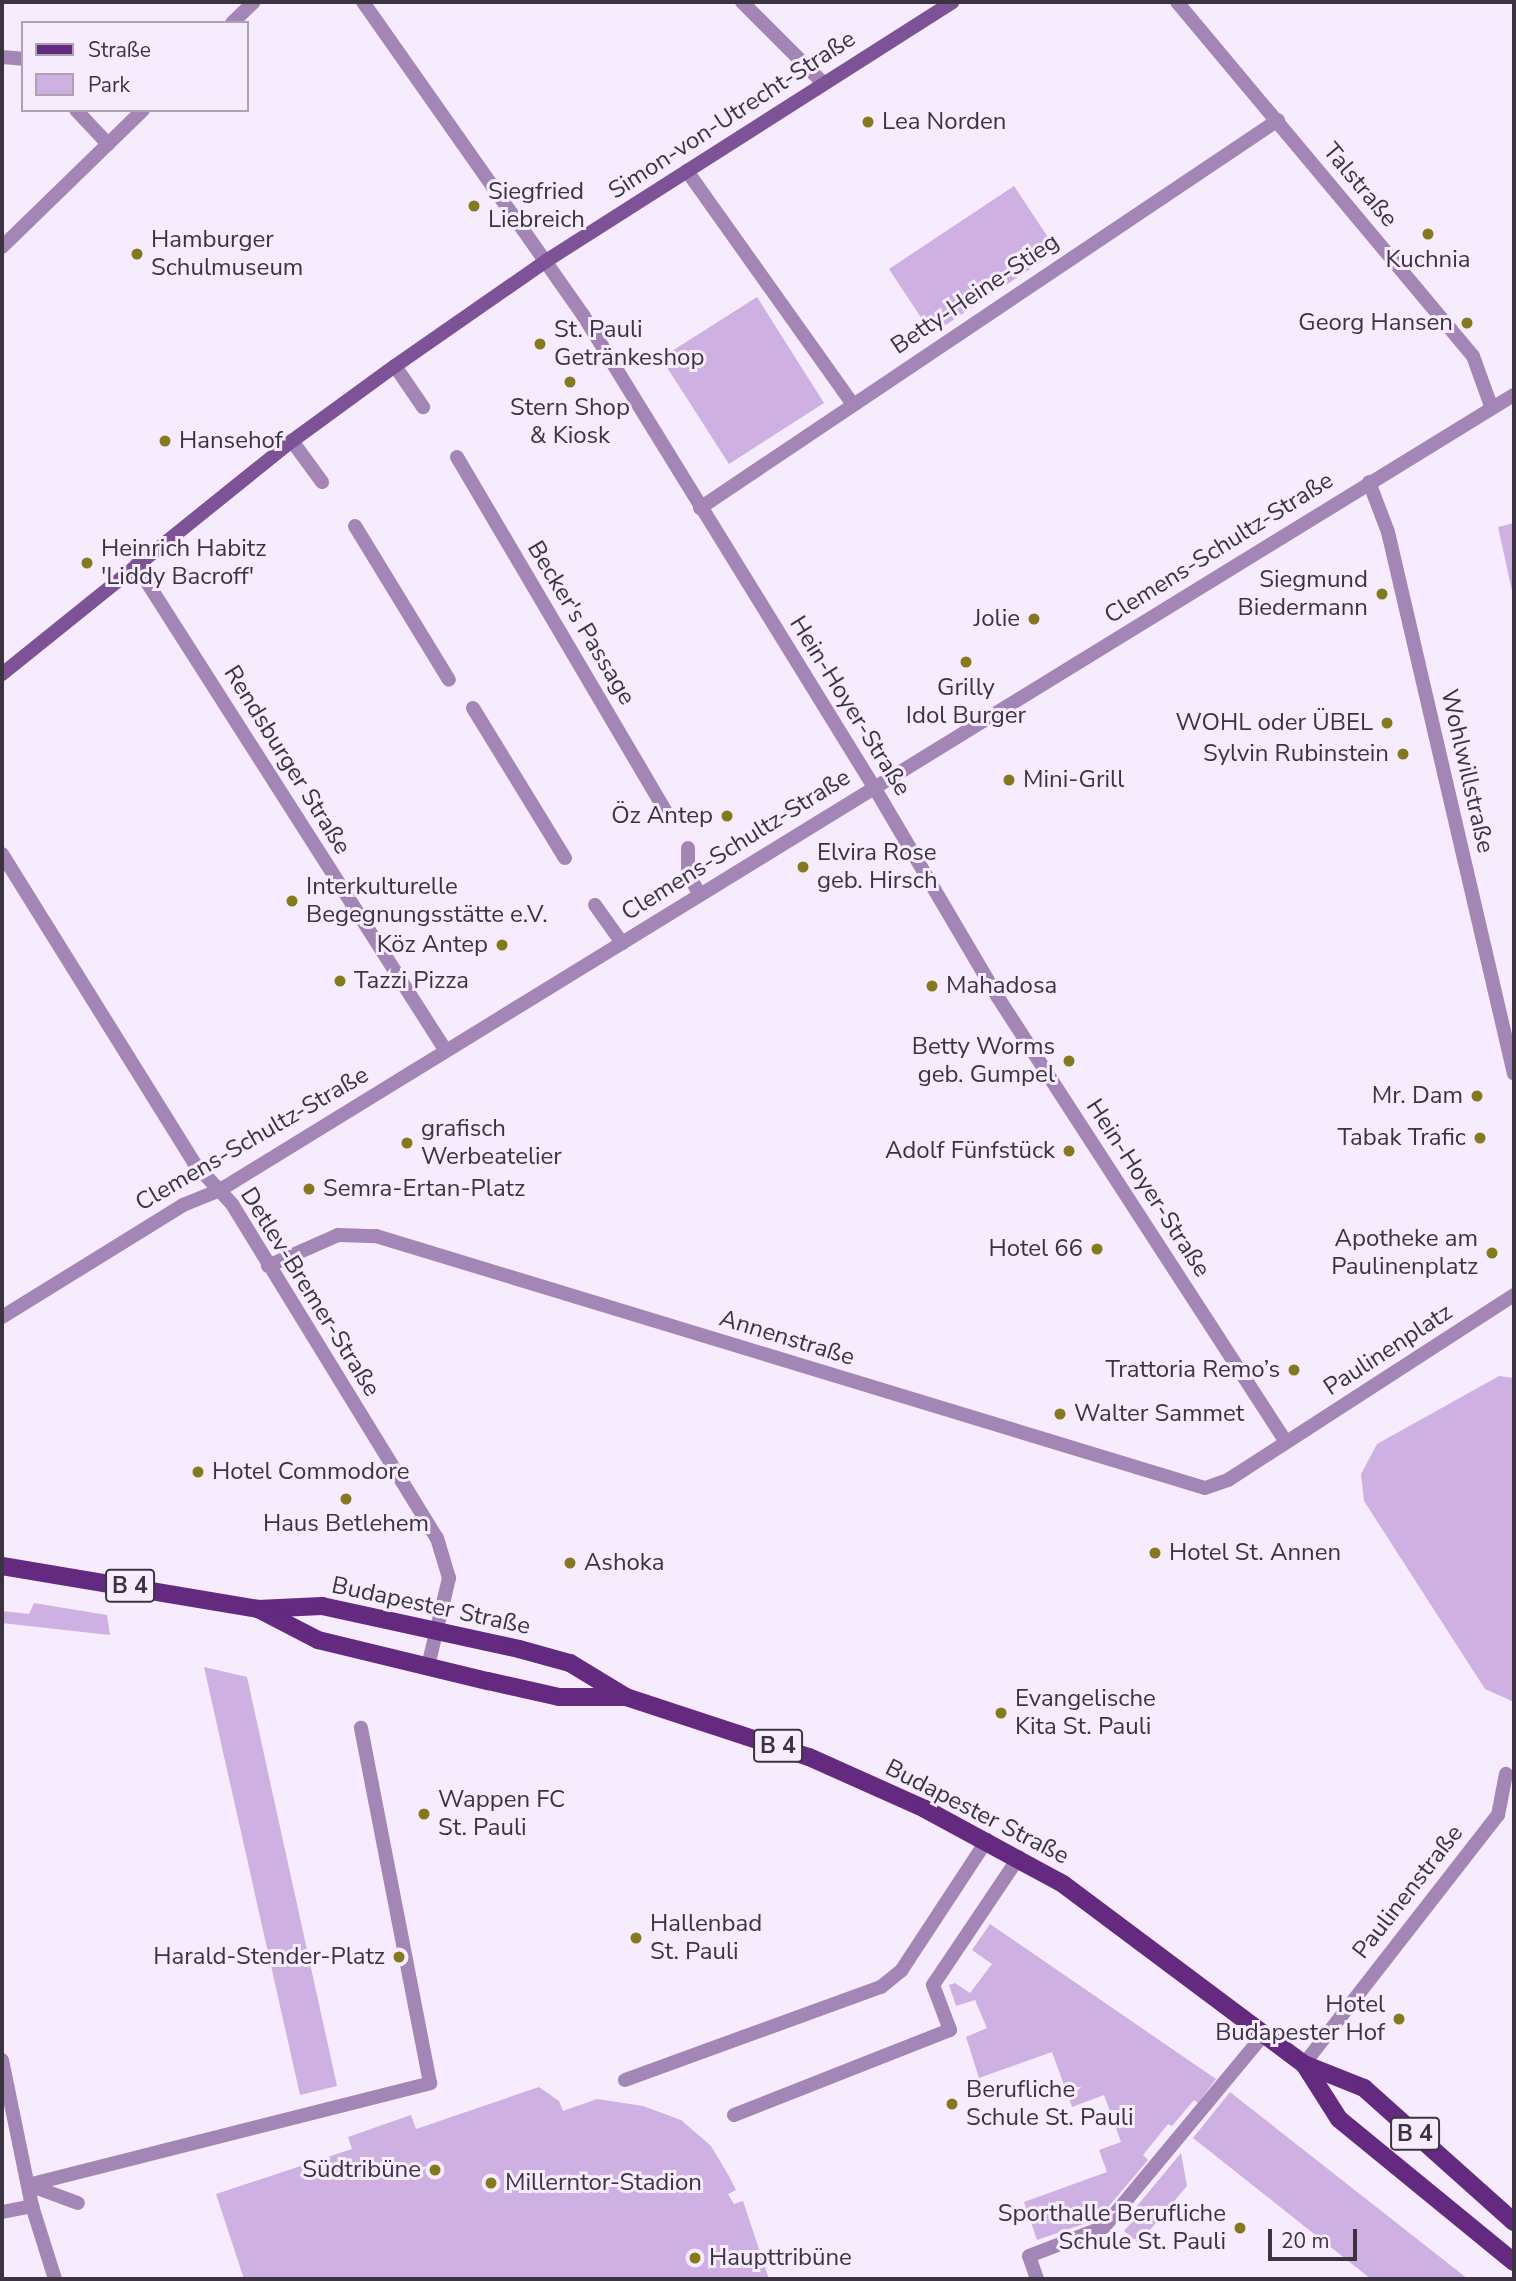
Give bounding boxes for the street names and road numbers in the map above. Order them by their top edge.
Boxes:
street label: Simon-von-Utrecht-Straße [603,24,861,206]
street label: Talstraße [1317,137,1403,233]
street label: Betty-Heine-Stieg [886,227,1064,361]
street label: Clemens-Schultz-Straße [1099,466,1339,630]
street label: Becker's Passage [521,536,641,710]
street label: Hein-Hoyer-Straße [783,611,917,801]
street label: Rendsburger Straße [217,660,357,860]
street label: Wohlwillstraße [1434,686,1500,856]
street label: Clemens-Schultz-Straße [616,763,856,927]
street label: Clemens-Schultz-Straße [130,1061,374,1217]
street label: Hein-Hoyer-Straße [1080,1094,1216,1282]
street label: Detlev-Bremer-Straße [234,1182,386,1402]
street label: Paulinenplatz [1319,1298,1457,1402]
street label: Annenstraße [716,1304,858,1372]
road number: B 4 [104,1567,156,1606]
street label: Budapester Straße [329,1571,533,1641]
road number: B 4 [752,1726,804,1765]
street label: Budapester Straße [880,1753,1074,1871]
street label: Paulinenstraße [1347,1819,1469,1965]
road number: B 4 [1389,2114,1441,2154]

